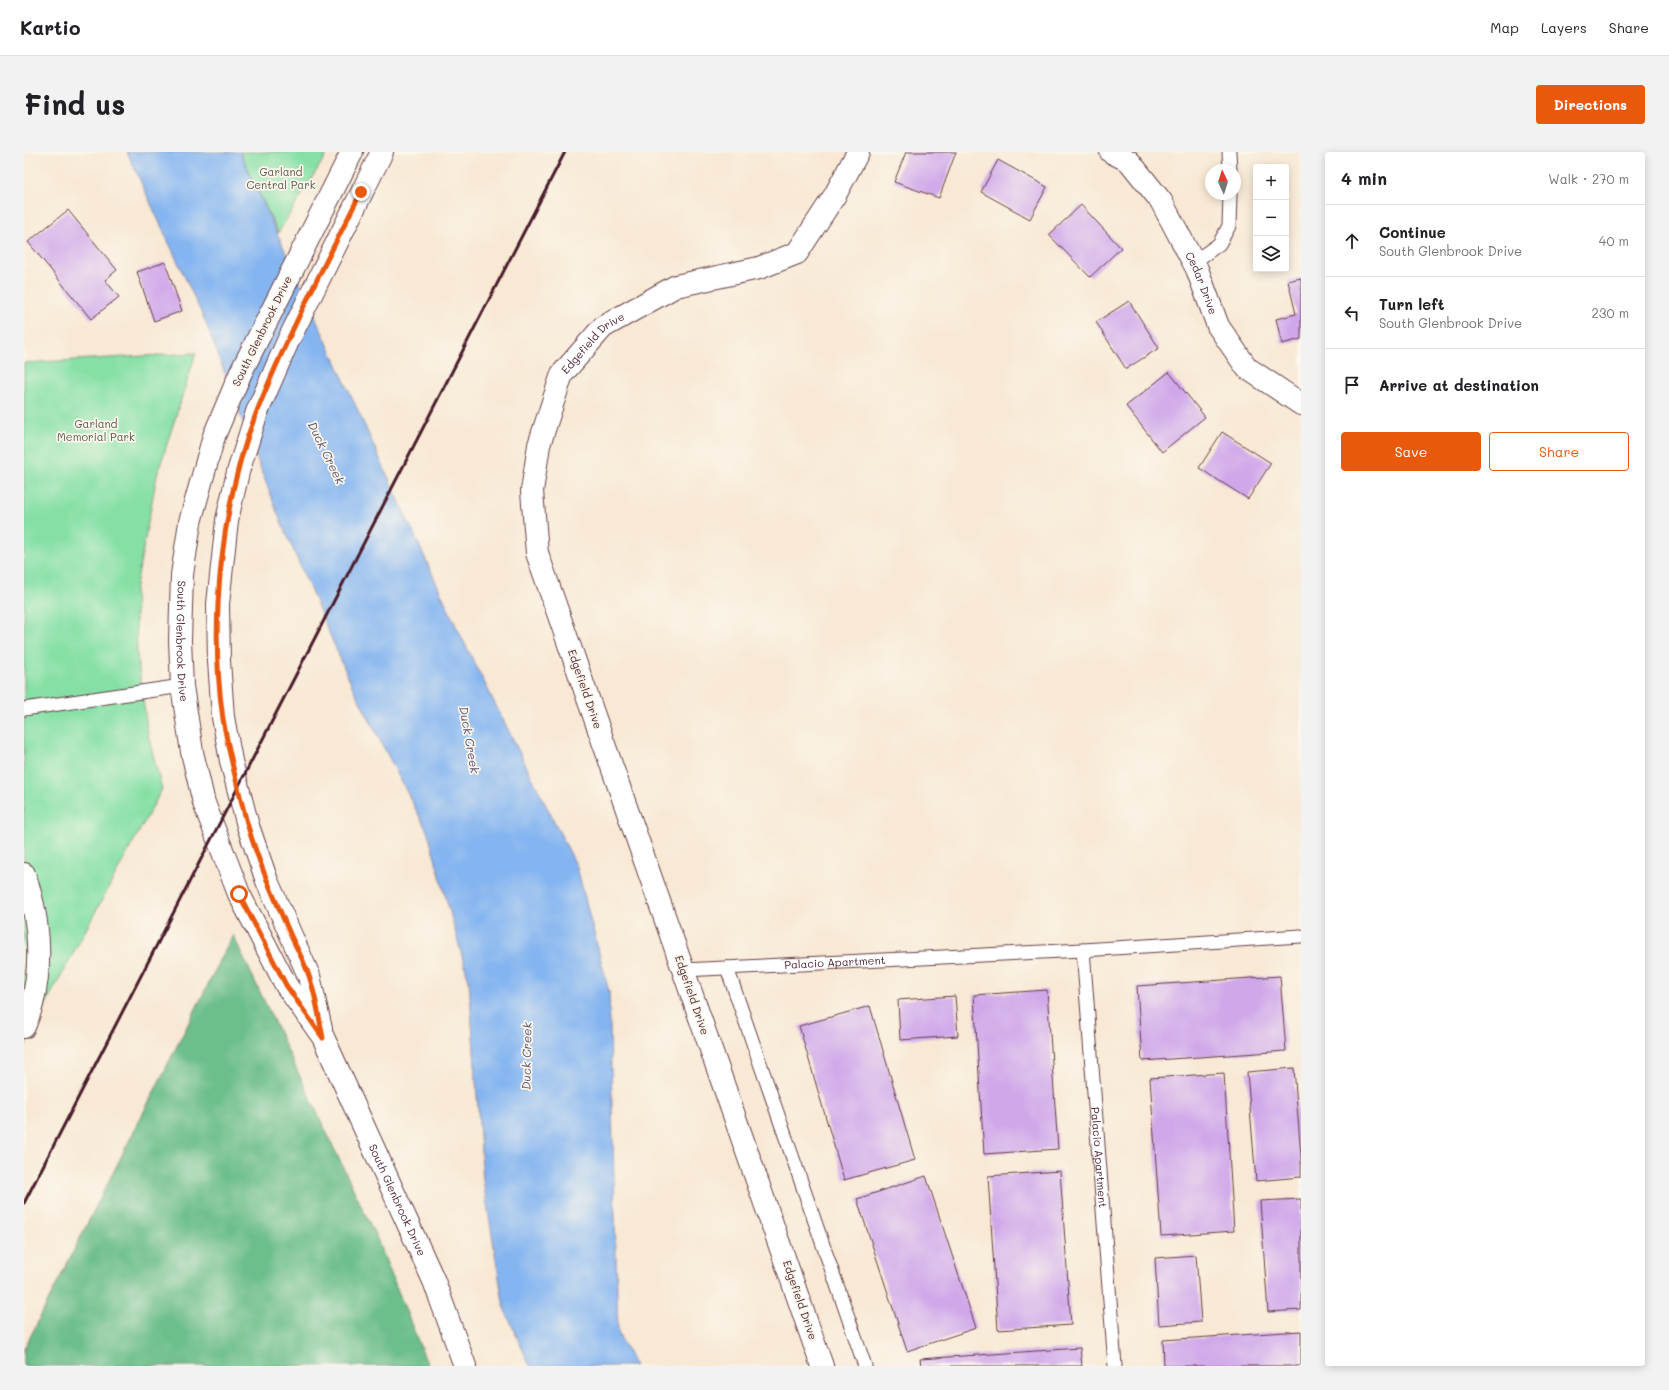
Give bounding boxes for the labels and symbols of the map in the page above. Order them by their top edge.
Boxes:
park label: Garland Central Park [246,164,316,192]
north arrow [1205,164,1241,200]
route end [352,183,370,201]
street label: Cedar Drive [1182,249,1221,317]
street label: South Glenbrook Drive [228,273,295,389]
street label: Edgefield Drive [558,308,627,377]
park label: Garland Memorial Park [57,416,135,444]
water label: Duck Creek [305,419,349,487]
street label: South Glenbrook Drive [173,580,192,703]
street label: Edgefield Drive [565,647,606,731]
water label: Duck Creek [456,705,484,775]
route start [230,885,248,903]
street label: Palacio Apartment [784,952,886,972]
street label: Edgefield Drive [672,953,713,1037]
water label: Duck Creek [517,1021,535,1090]
street label: Palacio Apartment [1088,1106,1111,1209]
street label: South Glenbrook Drive [366,1142,430,1258]
street label: Edgefield Drive [780,1258,821,1342]

